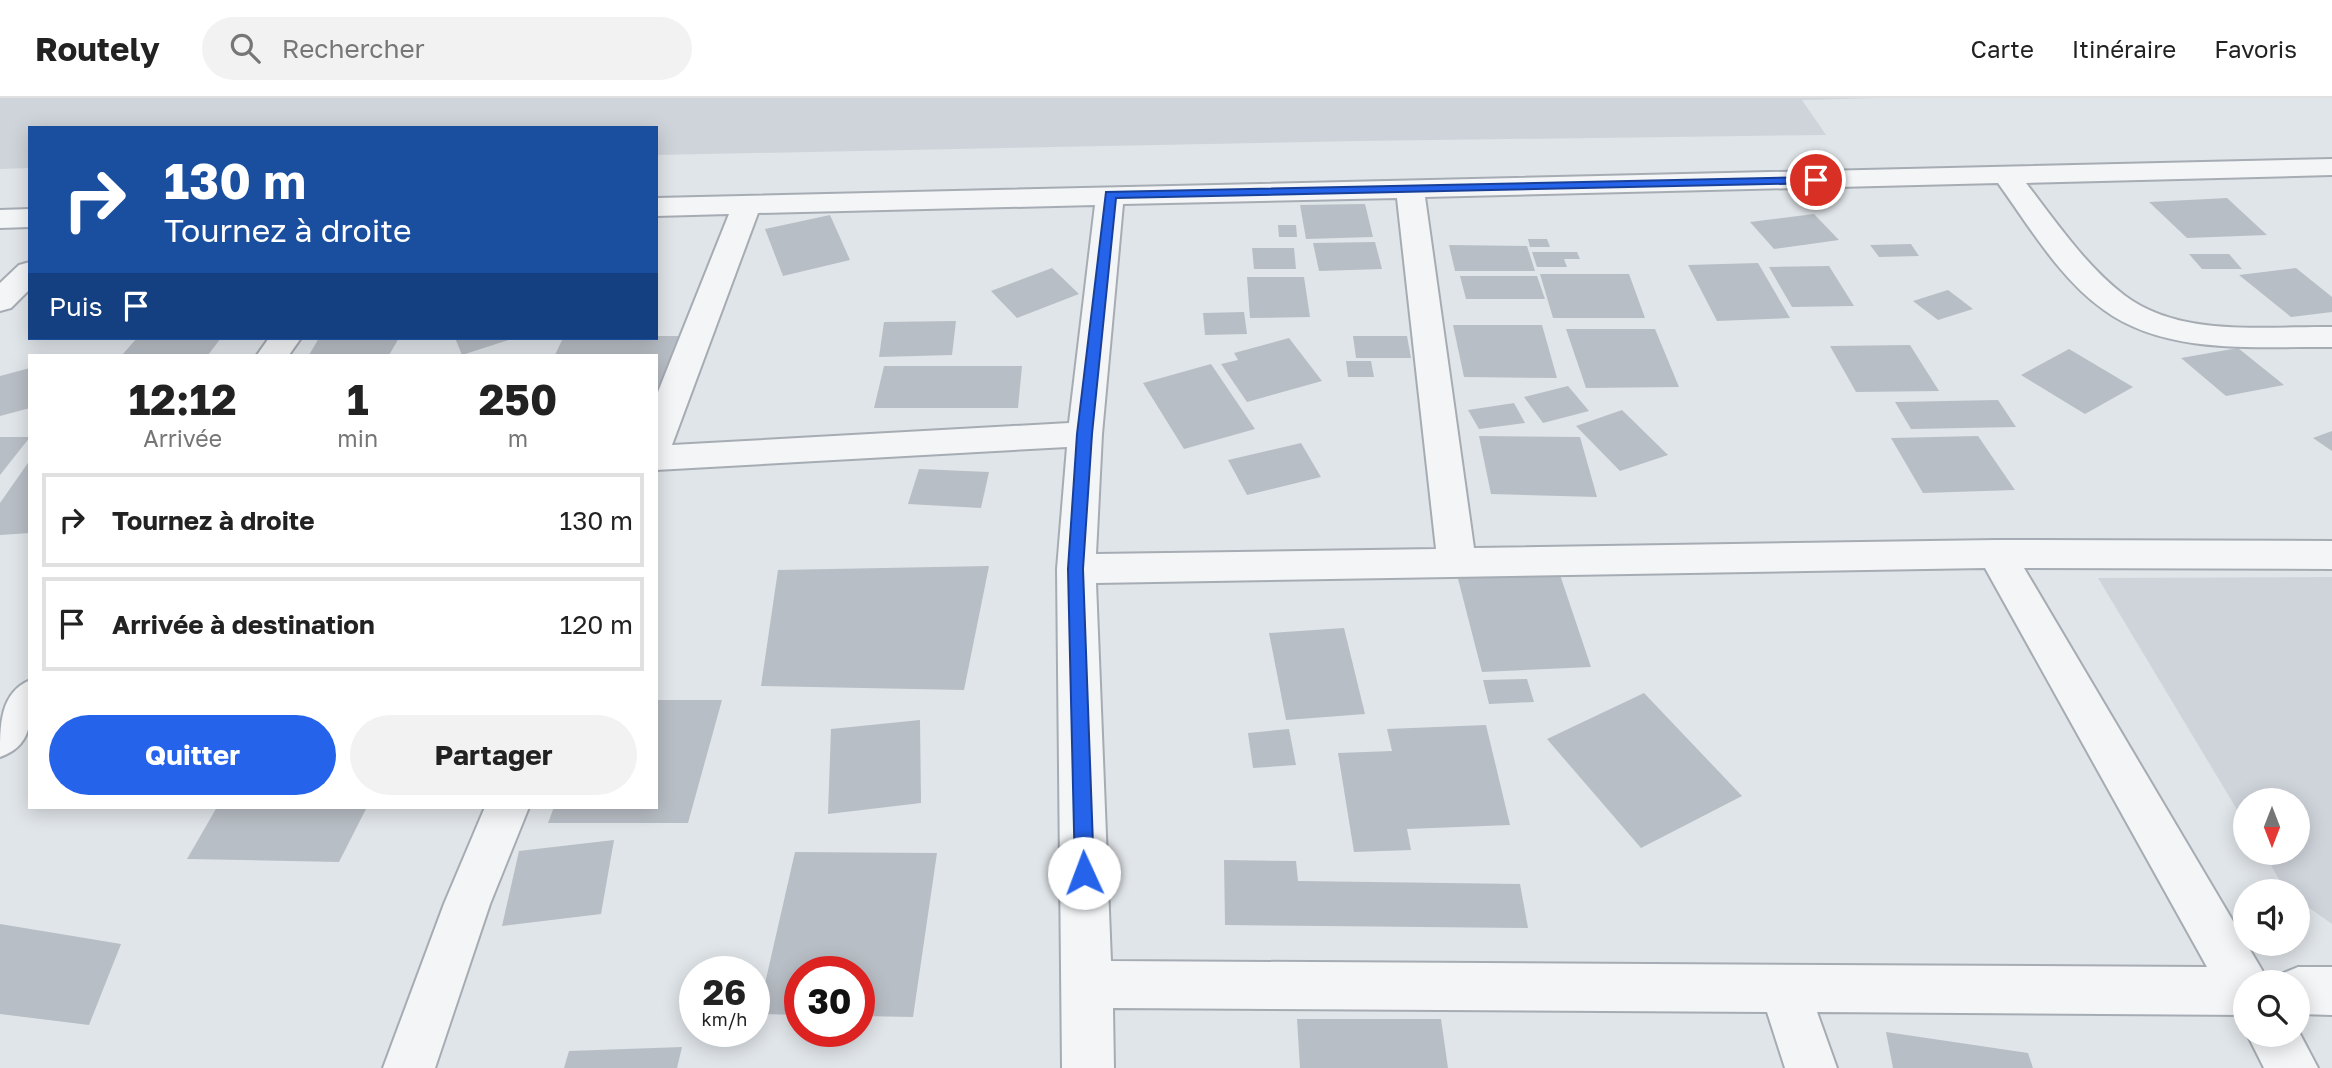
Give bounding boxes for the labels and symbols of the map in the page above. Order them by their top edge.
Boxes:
pin [1786,150,1846,210]
north arrow [2233,788,2310,864]
position arrow [1047,836,1121,910]
speed limit sign: 30 [784,956,875,1047]

